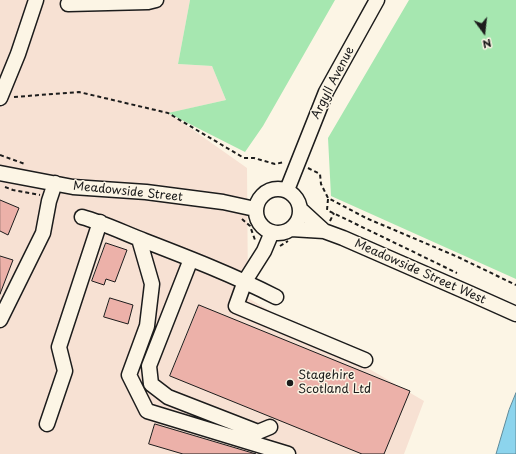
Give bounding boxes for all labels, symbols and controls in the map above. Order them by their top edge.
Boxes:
north arrow [464,12,504,52]
text: N [481,35,494,53]
street label: Argyll Avenue [309,44,357,122]
street label: Meadowside Street [72,179,184,205]
street label: Meadowside Street West [352,236,488,308]
place label: Stagehire Scotland Ltd [298,369,371,397]
marker: Stagehire Scotland Ltd [285,378,295,388]

